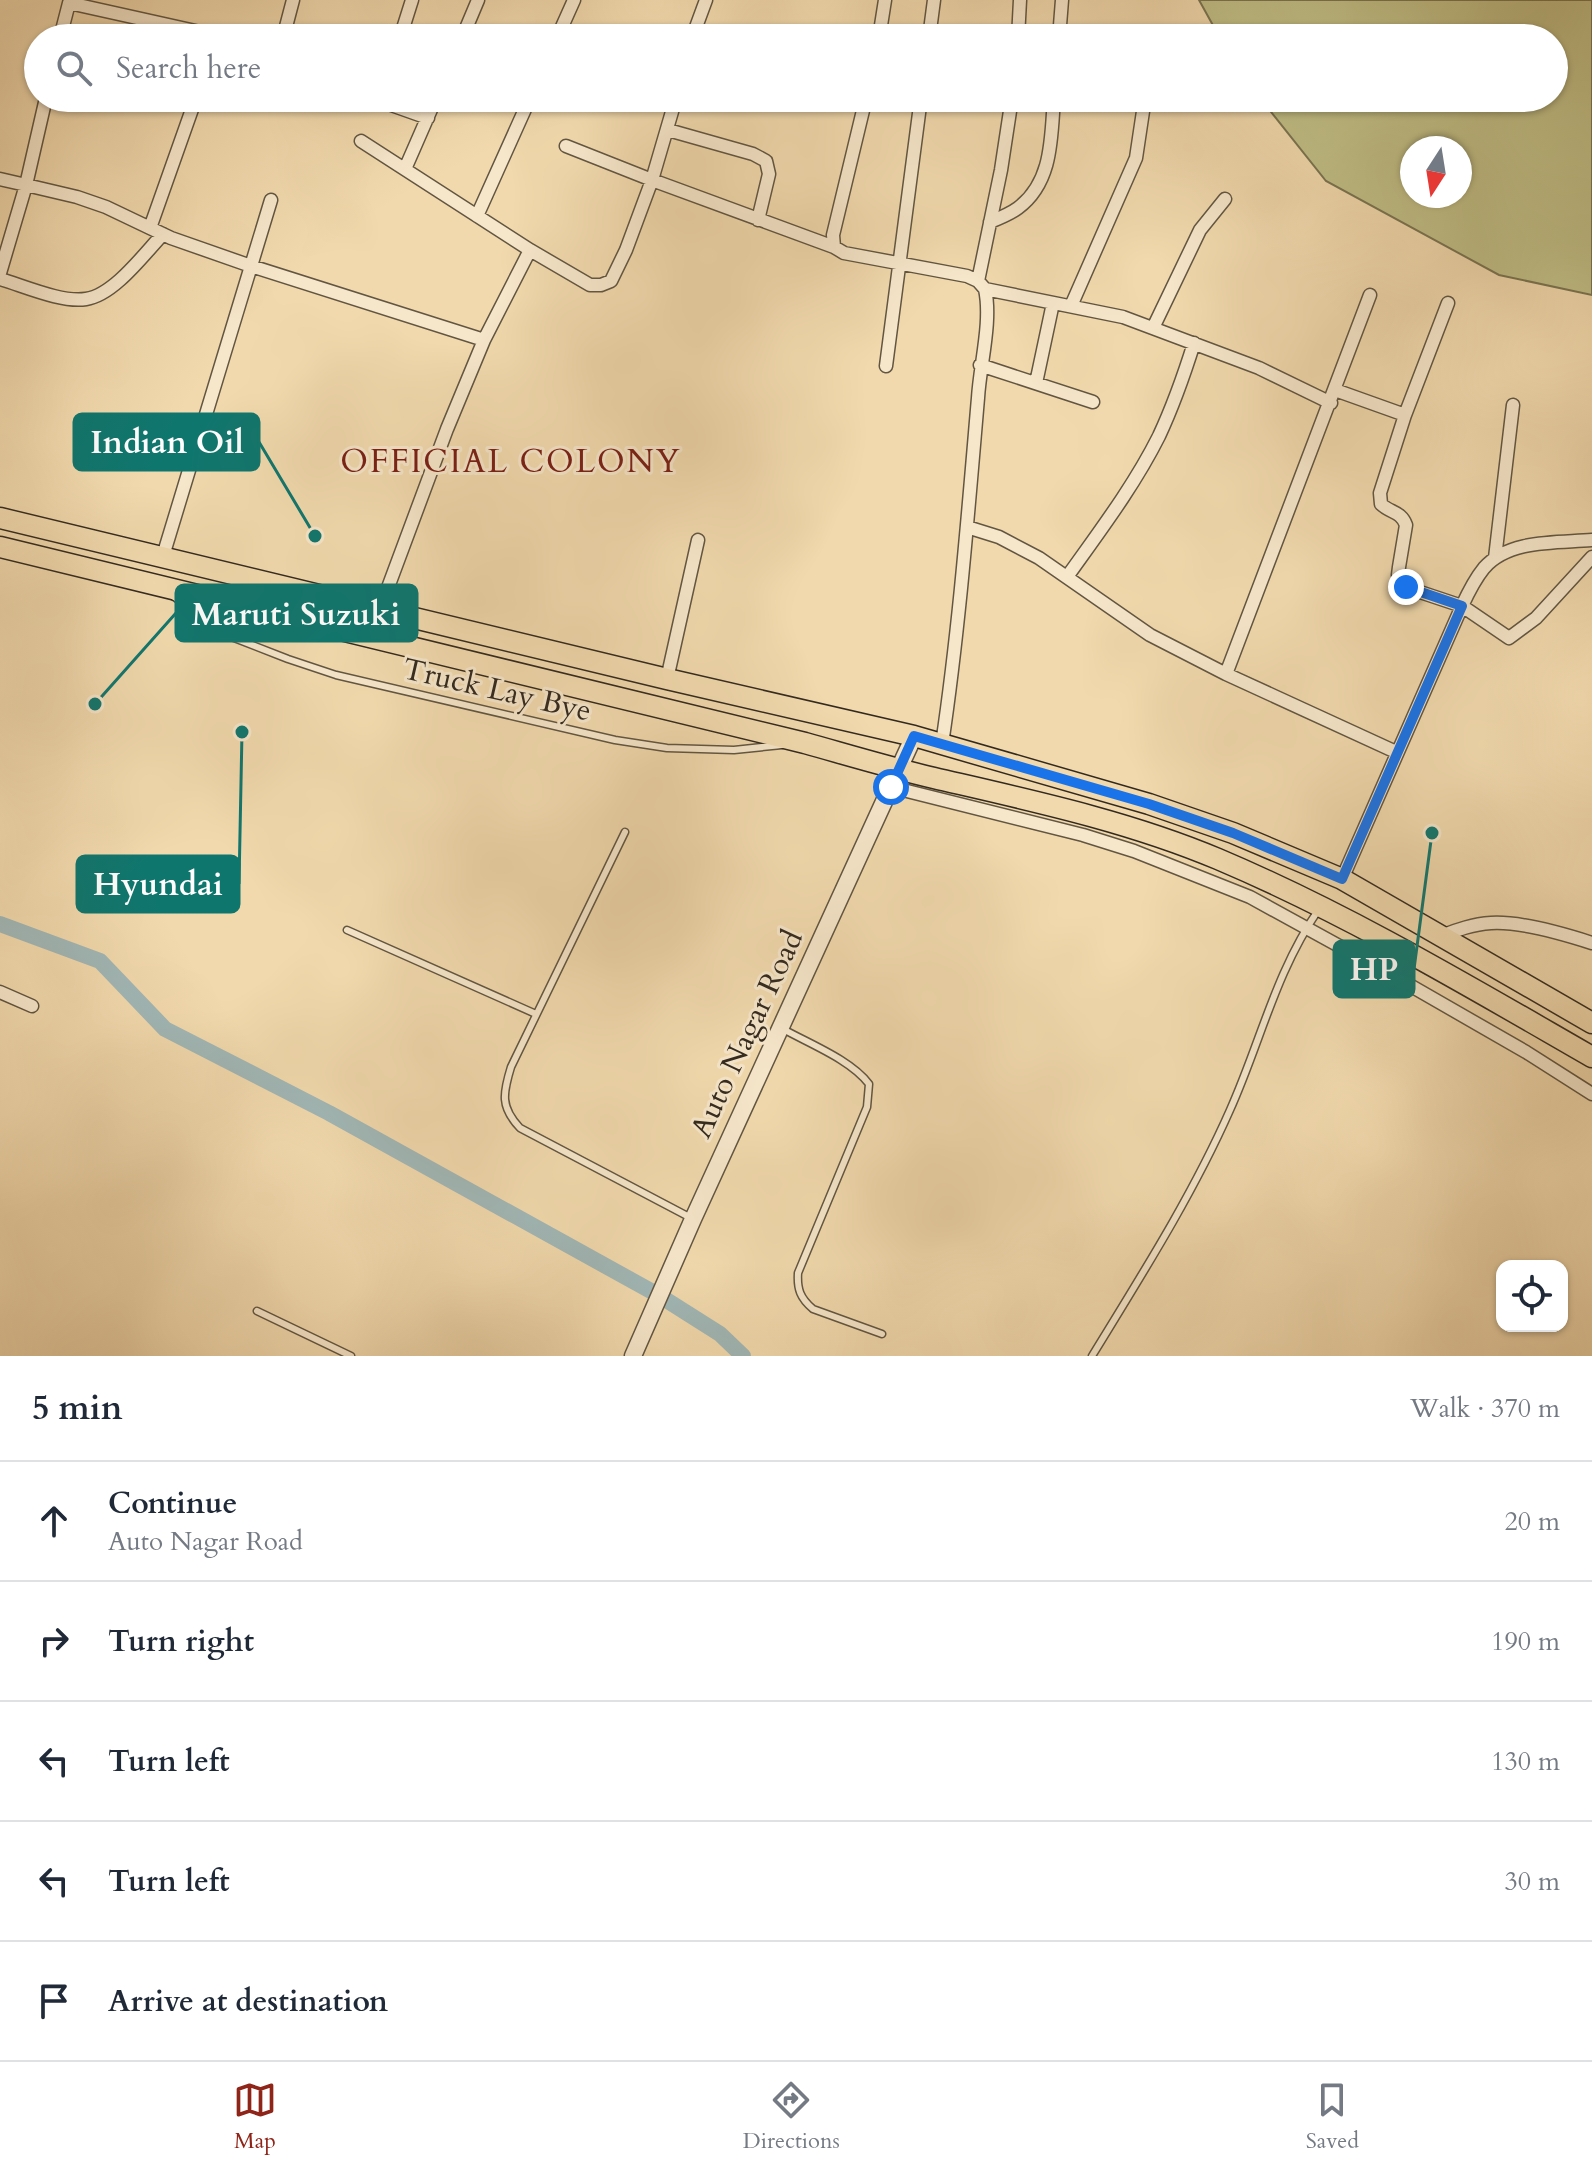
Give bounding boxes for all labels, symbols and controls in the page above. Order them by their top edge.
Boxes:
search box [24,24,1568,112]
icon: search [52,46,96,90]
text: Search here [116,48,261,89]
north arrow [1400,136,1472,208]
callout: Indian Oil [74,414,259,470]
text: Indian Oil [90,421,244,465]
district label: OFFICIAL COLONY [340,440,682,484]
route end [1388,569,1424,605]
callout: Maruti Suzuki [176,585,417,641]
text: Maruti Suzuki [192,593,400,637]
street label: Truck Lay Bye [399,648,595,732]
route start [873,769,909,805]
callout: Hyundai [77,856,239,912]
text: Hyundai [93,863,223,907]
street label: Auto Nagar Road [681,923,813,1145]
callout: HP [1334,941,1414,997]
text: HP [1350,948,1398,992]
map controls [1496,1260,1568,1332]
button: locate [1496,1260,1568,1332]
text: 5 min [32,1385,123,1431]
text: Walk · 370 m [1410,1391,1560,1426]
text: Continue [108,1483,237,1524]
icon: ahead [32,1499,76,1543]
text: 20 m [1504,1504,1560,1539]
text: Auto Nagar Road [108,1524,303,1559]
icon: right [32,1619,76,1663]
text: Turn right [108,1621,254,1662]
text: 190 m [1491,1624,1560,1659]
icon: left [32,1739,76,1783]
text: Turn left [108,1741,230,1782]
text: 130 m [1491,1744,1560,1779]
icon: left [32,1859,76,1903]
text: Turn left [108,1861,230,1902]
text: 30 m [1504,1864,1560,1899]
icon: arrive [32,1979,76,2023]
text: Arrive at destination [108,1981,388,2022]
tab: Map [233,2078,277,2156]
tab: Directions [743,2078,840,2156]
tab: Saved [1306,2078,1359,2156]

